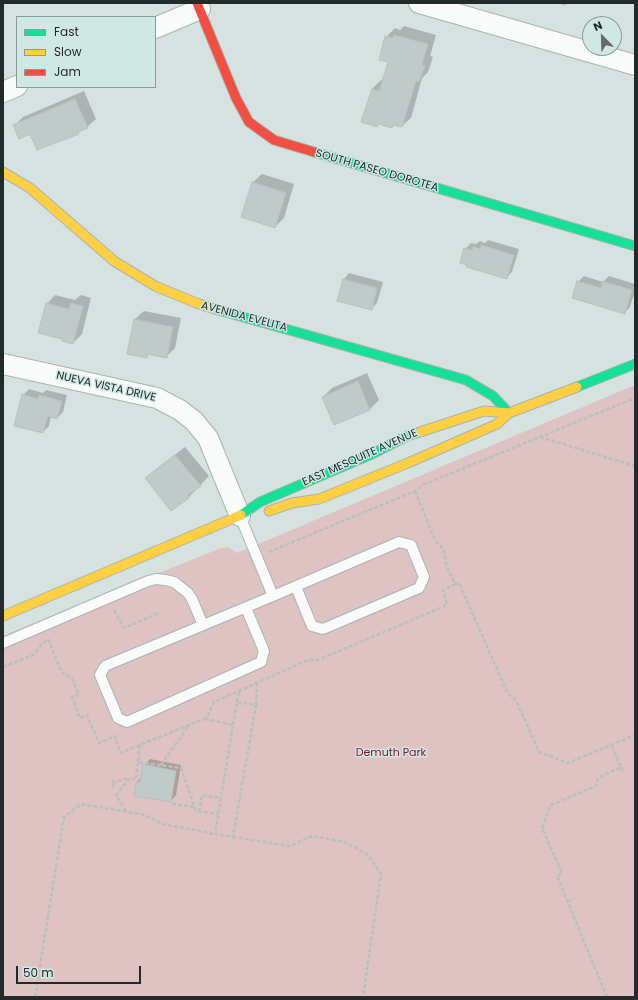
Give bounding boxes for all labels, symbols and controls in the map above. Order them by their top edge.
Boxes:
legend [16,16,156,88]
north arrow [582,16,622,56]
text: N [591,17,605,35]
text: Fast [54,23,79,40]
text: Slow [54,43,82,60]
text: Jam [54,63,81,80]
street label: SOUTH PASEO DOROTEA [314,147,440,195]
street label: AVENIDA EVELITA [199,299,289,335]
street label: NUEVA VISTA DRIVE [55,369,157,405]
street label: EAST MESQUITE AVENUE [300,427,420,489]
park label: Demuth Park [356,746,426,760]
scale bar [18,958,143,984]
text: 50 m [23,964,54,981]

